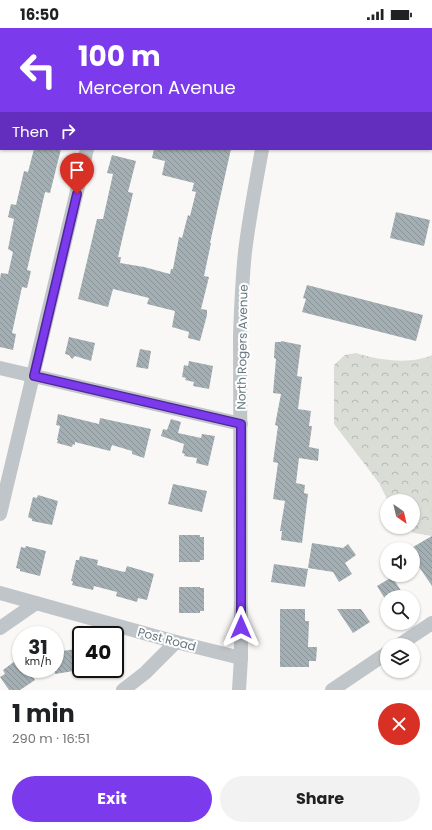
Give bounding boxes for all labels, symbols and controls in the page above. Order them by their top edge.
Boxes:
text: 16:50 [20,4,59,25]
text: 100 m [78,37,161,76]
icon: left [12,44,64,96]
text: Merceron Avenue [78,75,236,100]
icon: right [57,120,79,142]
text: Then [12,121,49,142]
pin [60,153,94,194]
icon: arrive [66,159,88,181]
street label: North Rogers Avenue [232,284,252,410]
north arrow [380,494,420,534]
map controls [380,494,420,678]
button: sound [380,542,420,582]
button: search [380,590,420,630]
position arrow [220,606,262,648]
street label: Post Road [136,623,198,655]
speed limit sign: 40 [72,626,124,678]
text: 31 [28,633,48,661]
button: layers [380,638,420,678]
text: km/h [25,654,51,669]
text: 1 min [12,697,75,730]
button: close [378,703,420,745]
text: 290 m · 16:51 [12,729,90,748]
button: Exit [12,776,212,822]
button: Share [220,776,420,822]

